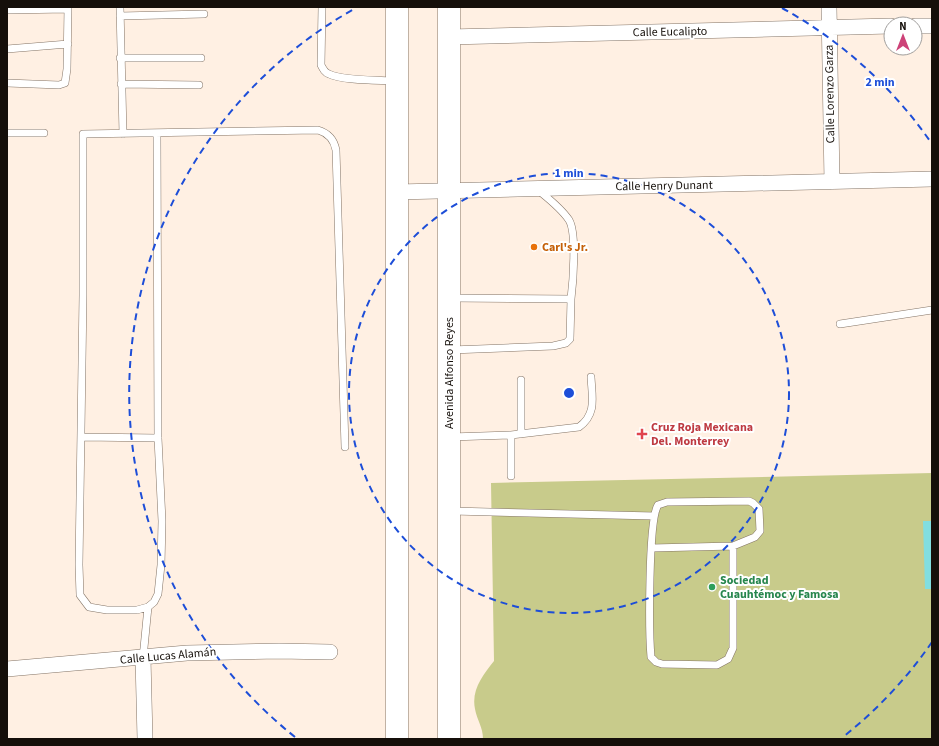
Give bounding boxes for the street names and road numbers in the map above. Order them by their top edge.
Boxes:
street label: Calle Eucalipto [633,23,707,41]
street label: Calle Lorenzo Garza [821,45,839,143]
street label: Calle Henry Dunant [615,177,713,195]
street label: Avenida Alfonso Reyes [441,317,458,429]
street label: Calle Lucas Alamán [119,643,217,669]

